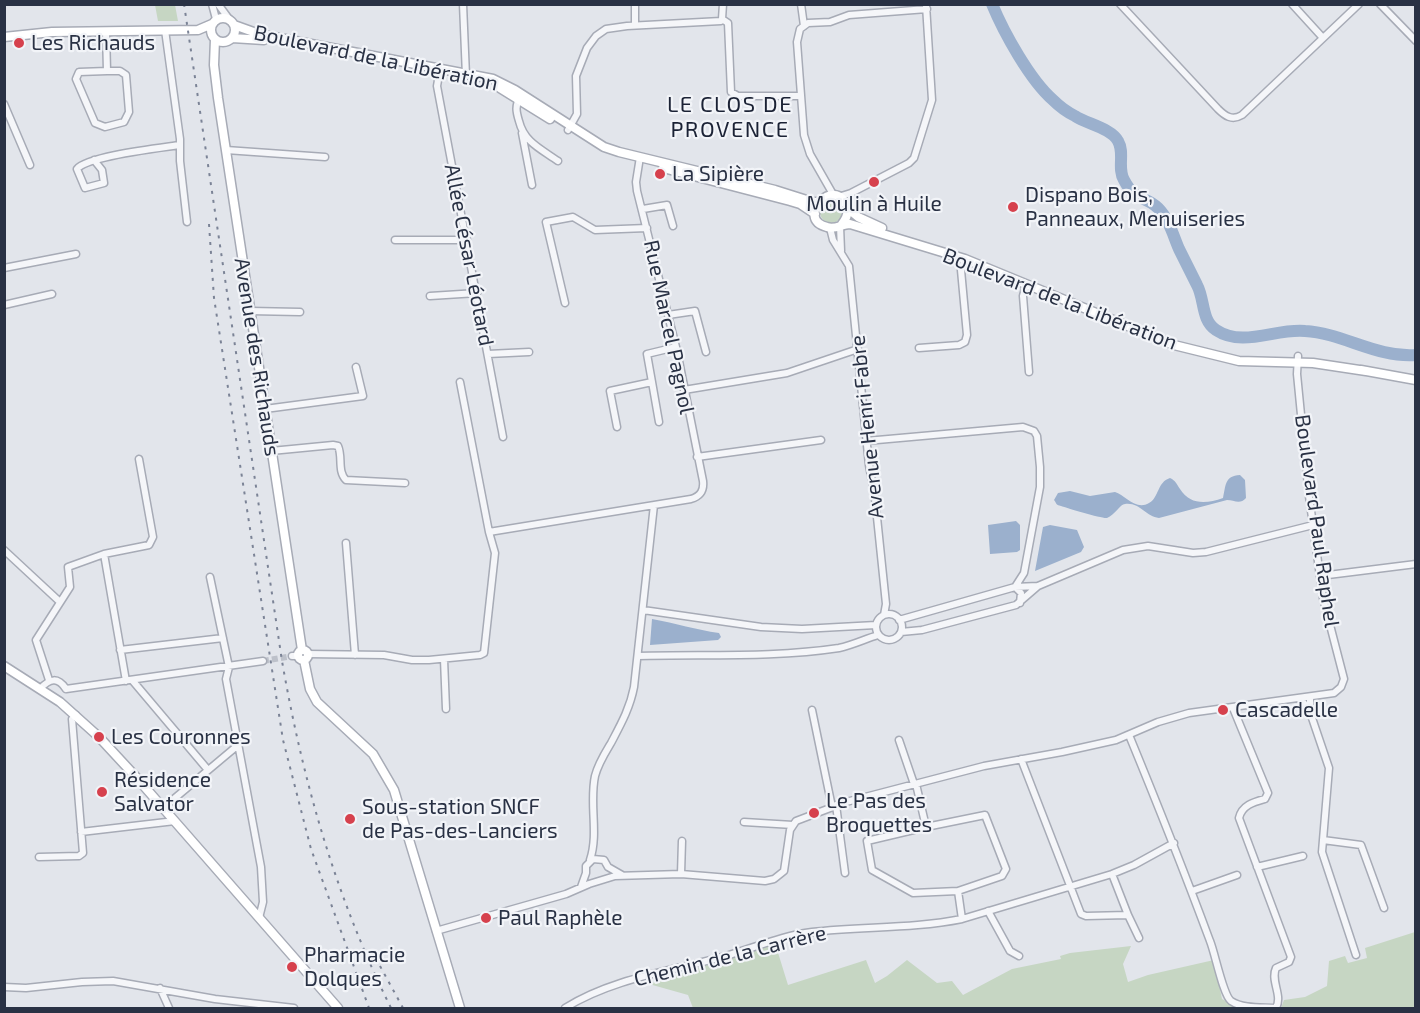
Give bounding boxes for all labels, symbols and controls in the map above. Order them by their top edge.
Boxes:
street label: Boulevard de la Libération [252,20,500,96]
place label: Les Richauds [31,30,155,56]
marker: Les Richauds [12,36,26,50]
district label: LE CLOS DE PROVENCE [667,92,793,144]
place label: La Sipière [672,161,764,187]
street label: Allée César Léotard [439,162,499,348]
marker: La Sipière [653,167,667,181]
marker: Moulin à Huile [867,175,881,189]
place label: Dispano Bois, Panneaux, Menuiseries [1025,182,1245,232]
place label: Moulin à Huile [806,191,942,217]
marker: Dispano Bois, Panneaux, Menuiseries [1006,200,1020,214]
street label: Rue Marcel Pagnol [638,238,700,416]
street label: Boulevard de la Libération [939,243,1181,355]
street label: Avenue des Richauds [229,256,285,458]
street label: Avenue Henri Fabre [845,334,889,520]
street label: Boulevard Paul Raphel [1290,413,1344,629]
place label: Cascadelle [1235,697,1338,723]
marker: Cascadelle [1216,703,1230,717]
place label: Les Couronnes [111,724,251,750]
marker: Les Couronnes [92,730,106,744]
place label: Résidence Salvator [114,767,211,817]
marker: Résidence Salvator [95,785,109,799]
place label: Le Pas des Broquettes [826,788,932,838]
place label: Sous-station SNCF de Pas-des-Lanciers [362,794,558,844]
marker: Le Pas des Broquettes [807,806,821,820]
marker: Sous-station SNCF de Pas-des-Lanciers [343,812,357,826]
place label: Paul Raphèle [498,905,622,931]
marker: Paul Raphèle [479,911,493,925]
street label: Chemin de la Carrère [631,920,829,992]
place label: Pharmacie Dolques [304,942,405,992]
marker: Pharmacie Dolques [285,960,299,974]

